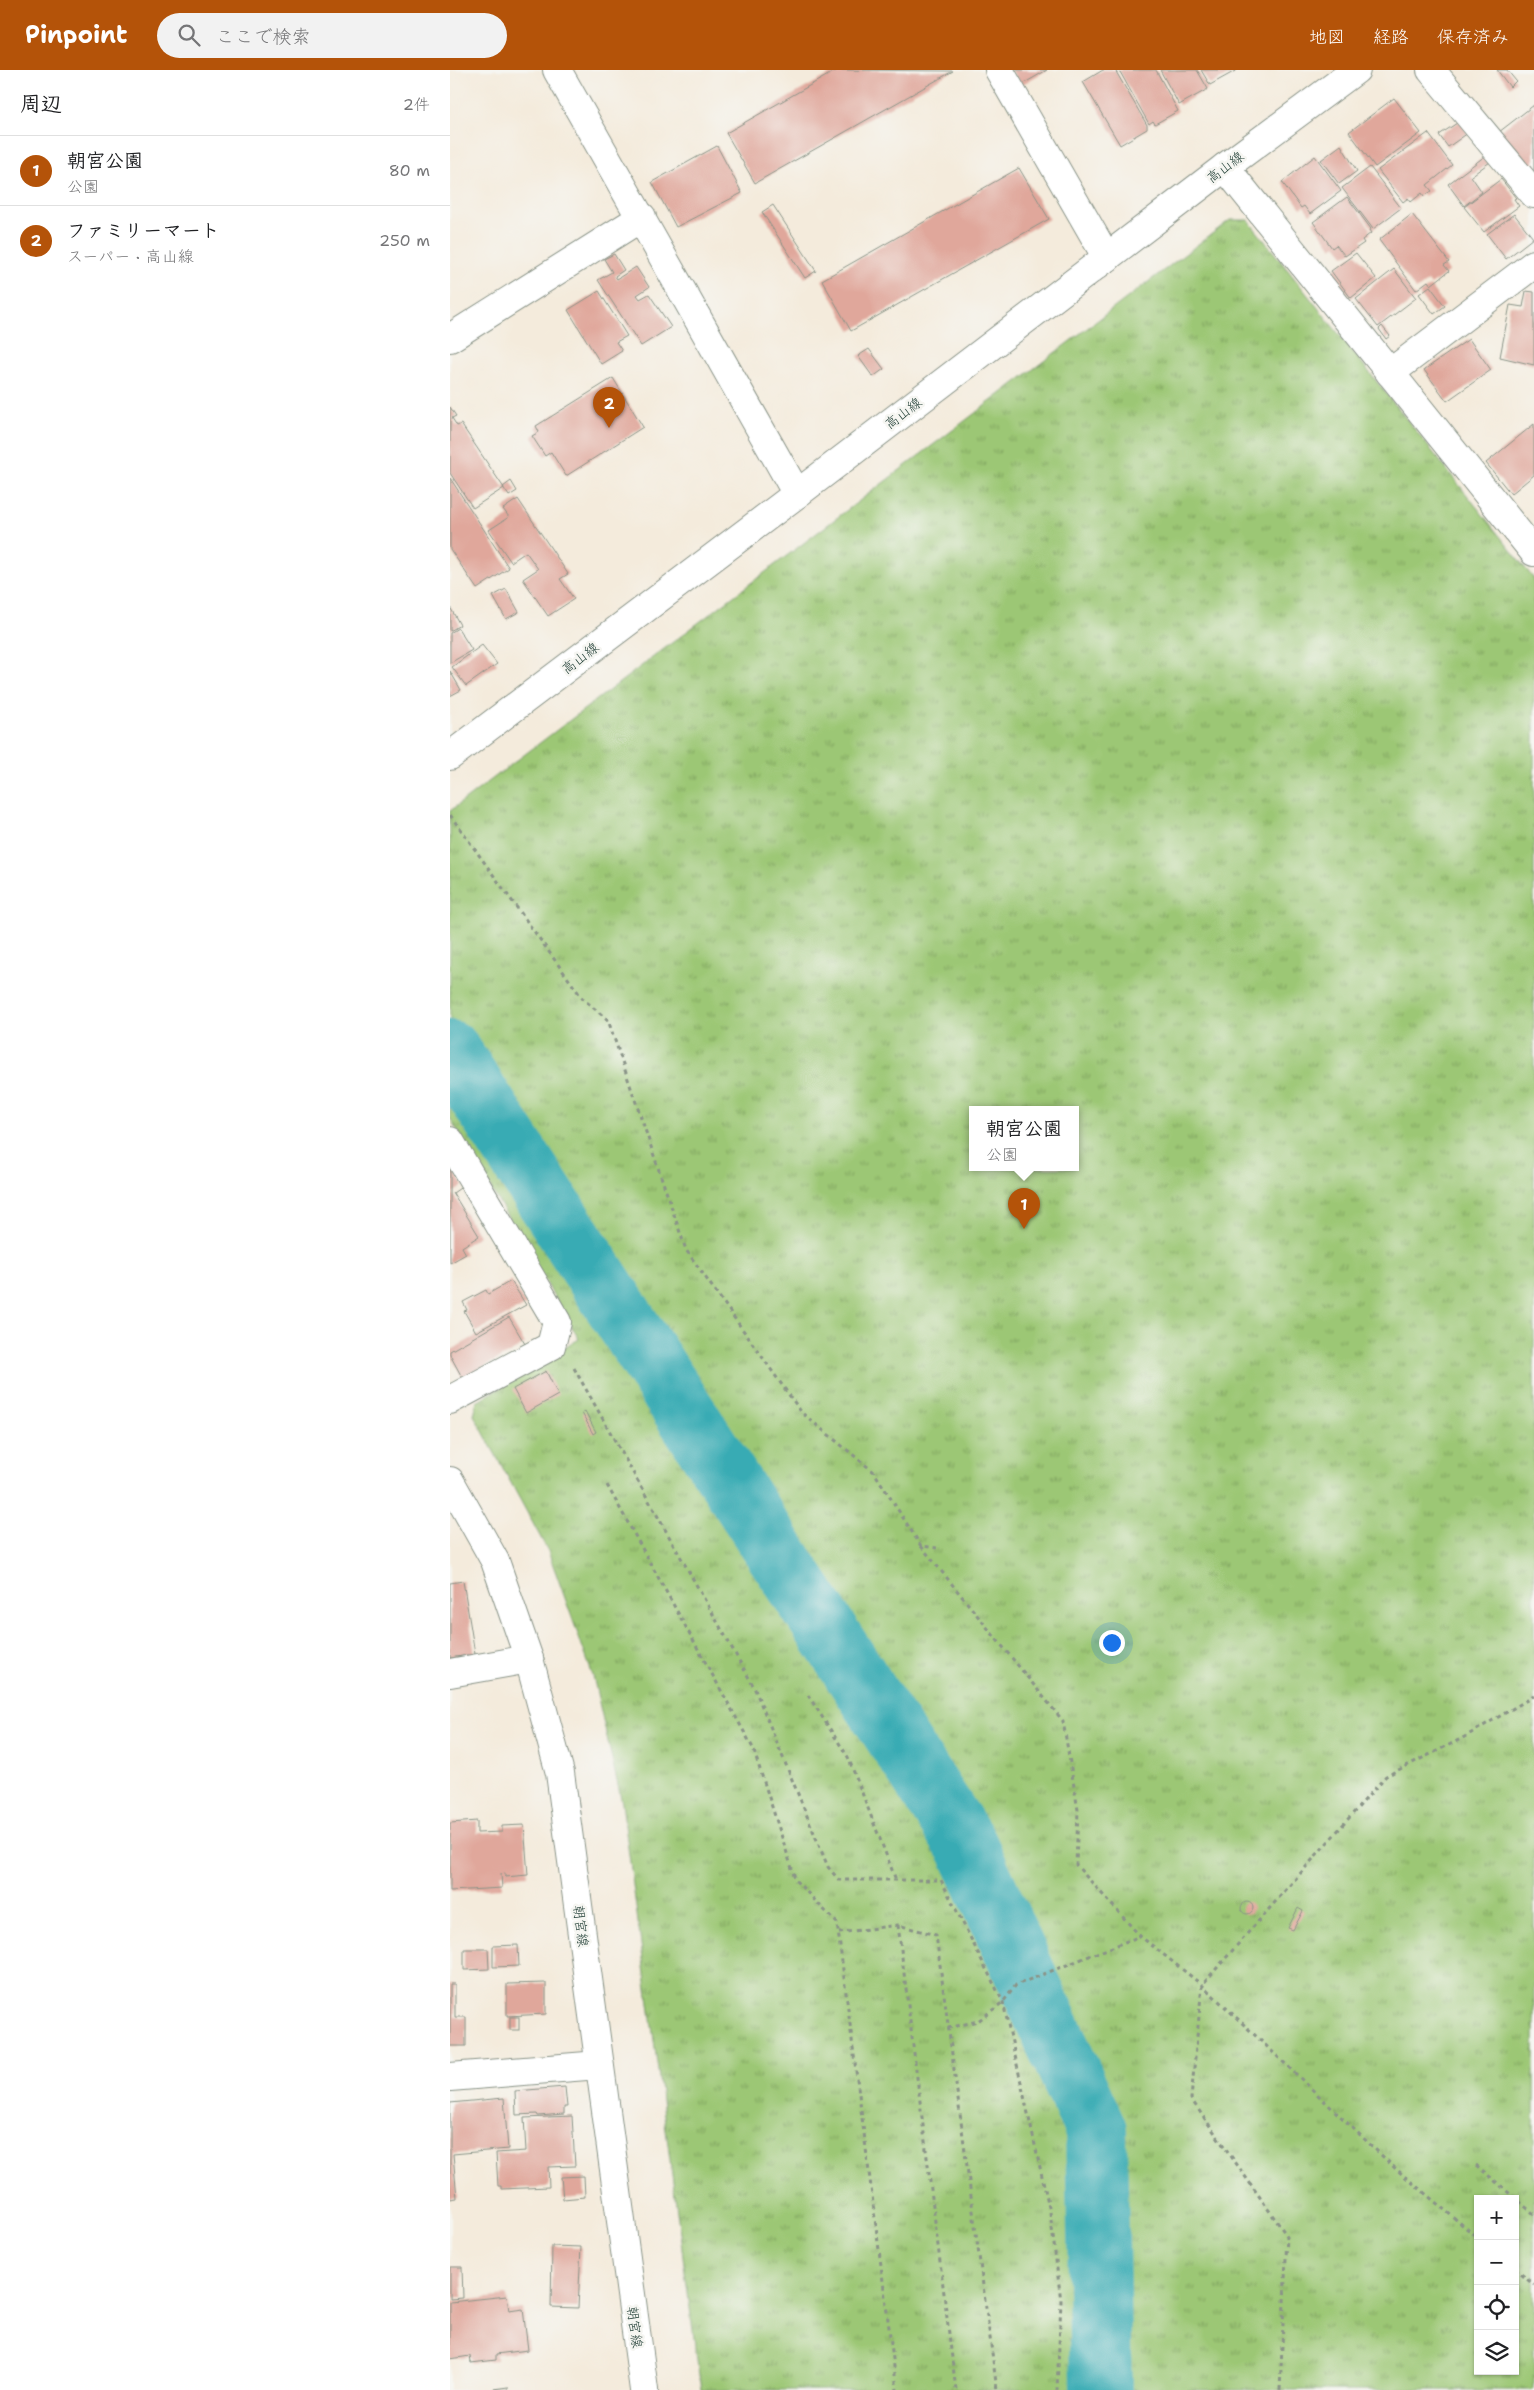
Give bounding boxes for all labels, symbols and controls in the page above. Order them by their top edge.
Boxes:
search box [157,13,507,58]
text: Pinpoint [25,19,127,51]
icon: search [175,21,203,49]
text: ここで検索 [215,24,310,49]
text: 地図 [1309,25,1345,49]
text: 経路 [1373,25,1409,49]
text: 保存済み [1437,25,1509,49]
text: 周辺 [20,90,62,118]
text: 2件 [403,94,430,115]
street label: 高山線 [1203,147,1247,187]
text: 朝宮公園 [67,148,143,173]
text: 1 [32,160,40,181]
text: 80 m [389,160,430,181]
text: 公園 [67,176,99,197]
text: ファミリーマート [67,218,220,243]
text: 2 [30,230,42,251]
text: 250 m [379,230,430,251]
text: スーパー · 高山線 [67,246,194,267]
pin: 2 [593,387,625,428]
street label: 高山線 [881,393,925,433]
street label: 高山線 [558,638,602,678]
popup [969,1106,1079,1171]
text: 朝宮公園 [986,1116,1062,1141]
text: 公園 [986,1144,1018,1165]
pin: 1 [1008,1188,1040,1229]
your location [1099,1630,1125,1656]
street label: 朝宮線 [570,1904,592,1948]
map controls [1474,2195,1519,2375]
button: + [1474,2195,1519,2240]
button: − [1474,2240,1519,2285]
button: locate [1474,2285,1519,2330]
street label: 朝宮線 [623,2305,647,2349]
button: layers [1474,2330,1519,2375]

